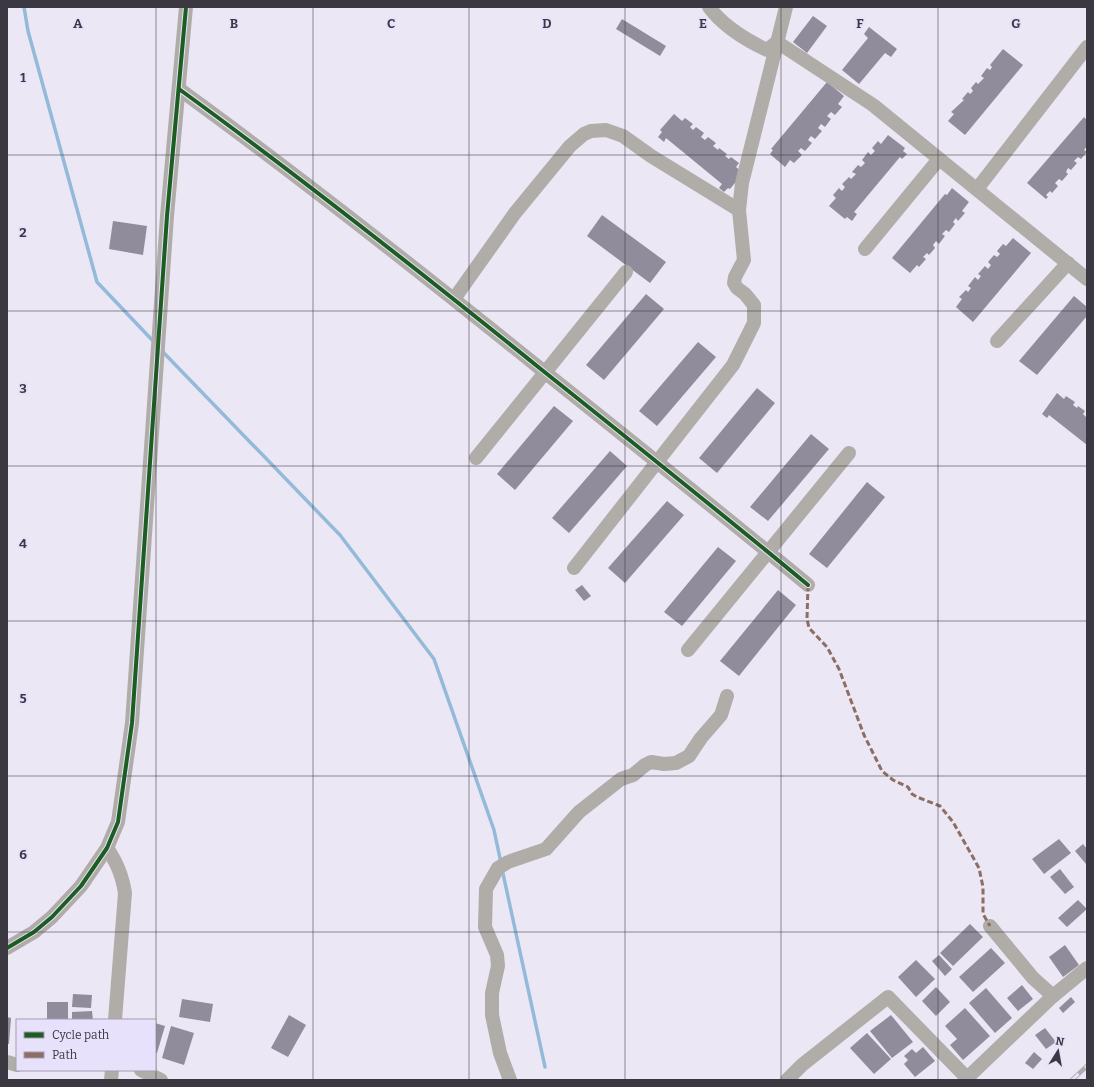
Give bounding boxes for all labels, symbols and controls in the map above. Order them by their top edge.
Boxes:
text: A [73,16,83,31]
text: B [230,16,238,31]
text: C [387,16,395,31]
text: D [542,16,552,31]
text: E [699,16,707,31]
text: F [856,16,864,31]
text: G [1011,16,1021,31]
text: 1 [20,70,26,85]
text: 2 [19,225,27,240]
text: 3 [19,381,27,396]
text: 4 [19,536,27,551]
text: 5 [19,691,27,706]
text: 6 [19,847,27,862]
legend [16,1019,156,1071]
text: Cycle path [52,1028,110,1042]
north arrow [1038,1031,1078,1071]
text: N [1054,1034,1066,1049]
text: Path [52,1048,78,1062]

